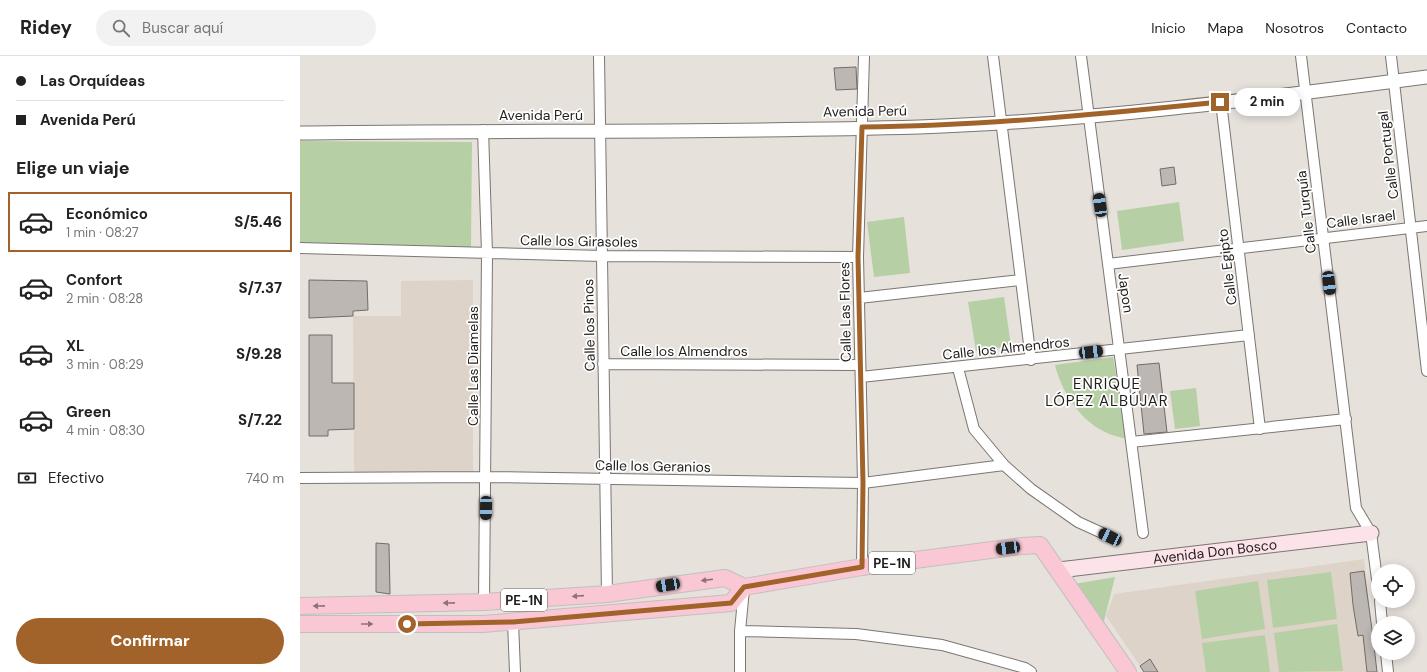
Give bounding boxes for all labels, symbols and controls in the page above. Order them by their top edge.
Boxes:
search box [96,10,376,46]
text: Ridey [20,15,72,40]
icon: search [110,17,132,39]
text: Buscar aquí [142,18,223,38]
text: Inicio [1151,19,1186,37]
text: Mapa [1208,19,1243,37]
text: Nosotros [1265,19,1324,37]
text: Contacto [1346,19,1407,37]
text: Las Orquídeas [40,71,145,91]
callout: 2 min [1234,88,1300,116]
route end [1211,93,1229,111]
text: 2 min [1250,93,1284,110]
street label: Avenida Perú [823,101,907,121]
street label: Avenida Perú [499,106,583,124]
text: Avenida Perú [40,110,136,130]
street label: Calle Portugal [1374,110,1402,200]
text: Elige un viaje [16,156,130,180]
street label: Calle Turquía [1292,170,1320,254]
car [1092,192,1108,218]
icon: car [18,204,54,240]
text: Económico [66,204,148,224]
street label: Calle Israel [1325,206,1397,232]
text: S/5.46 [234,212,282,232]
text: 1 min · 08:27 [66,224,139,241]
street label: Calle Egipto [1213,228,1241,306]
street label: Calle los Girasoles [520,231,638,251]
street label: Calle Las Flores [835,262,855,362]
icon: car [18,270,54,306]
text: Confort [66,270,123,290]
car [1322,270,1336,296]
street label: Japon [1114,272,1138,314]
text: S/7.37 [238,278,282,298]
street label: Calle los Pinos [579,279,599,371]
text: 2 min · 08:28 [66,290,143,307]
street label: Calle Las Diamelas [464,306,482,426]
street label: Calle los Almendros [942,332,1070,364]
icon: car [18,336,54,372]
text: XL [66,336,84,356]
street label: Calle los Almendros [620,342,748,360]
text: S/9.28 [236,344,282,364]
car [1078,345,1104,359]
text: 3 min · 08:29 [66,356,144,373]
district label: ENRIQUE LÓPEZ ALBÚJAR [1045,374,1169,411]
icon: car [18,402,54,438]
text: Green [66,402,111,422]
text: S/7.22 [238,410,282,430]
text: 4 min · 08:30 [66,422,145,439]
street label: Calle los Geranios [595,456,711,476]
icon: cash [16,467,38,489]
text: Efectivo [48,468,104,488]
text: 740 m [246,470,284,487]
car [480,496,492,520]
car [1097,526,1123,548]
street label: Avenida Don Bosco [1152,535,1278,568]
car [995,541,1021,555]
road number: PE-1N [869,552,915,574]
map controls [1371,564,1415,660]
button: locate [1371,564,1415,608]
car [655,577,681,593]
one-way arrow [701,577,713,583]
road number: PE-1N [501,589,547,611]
one-way arrow [571,593,584,599]
one-way arrow [442,600,455,606]
one-way arrow [312,603,325,609]
route start [398,615,416,633]
button: layers [1371,616,1415,660]
button: Confirmar [16,618,284,664]
one-way arrow [361,621,374,627]

